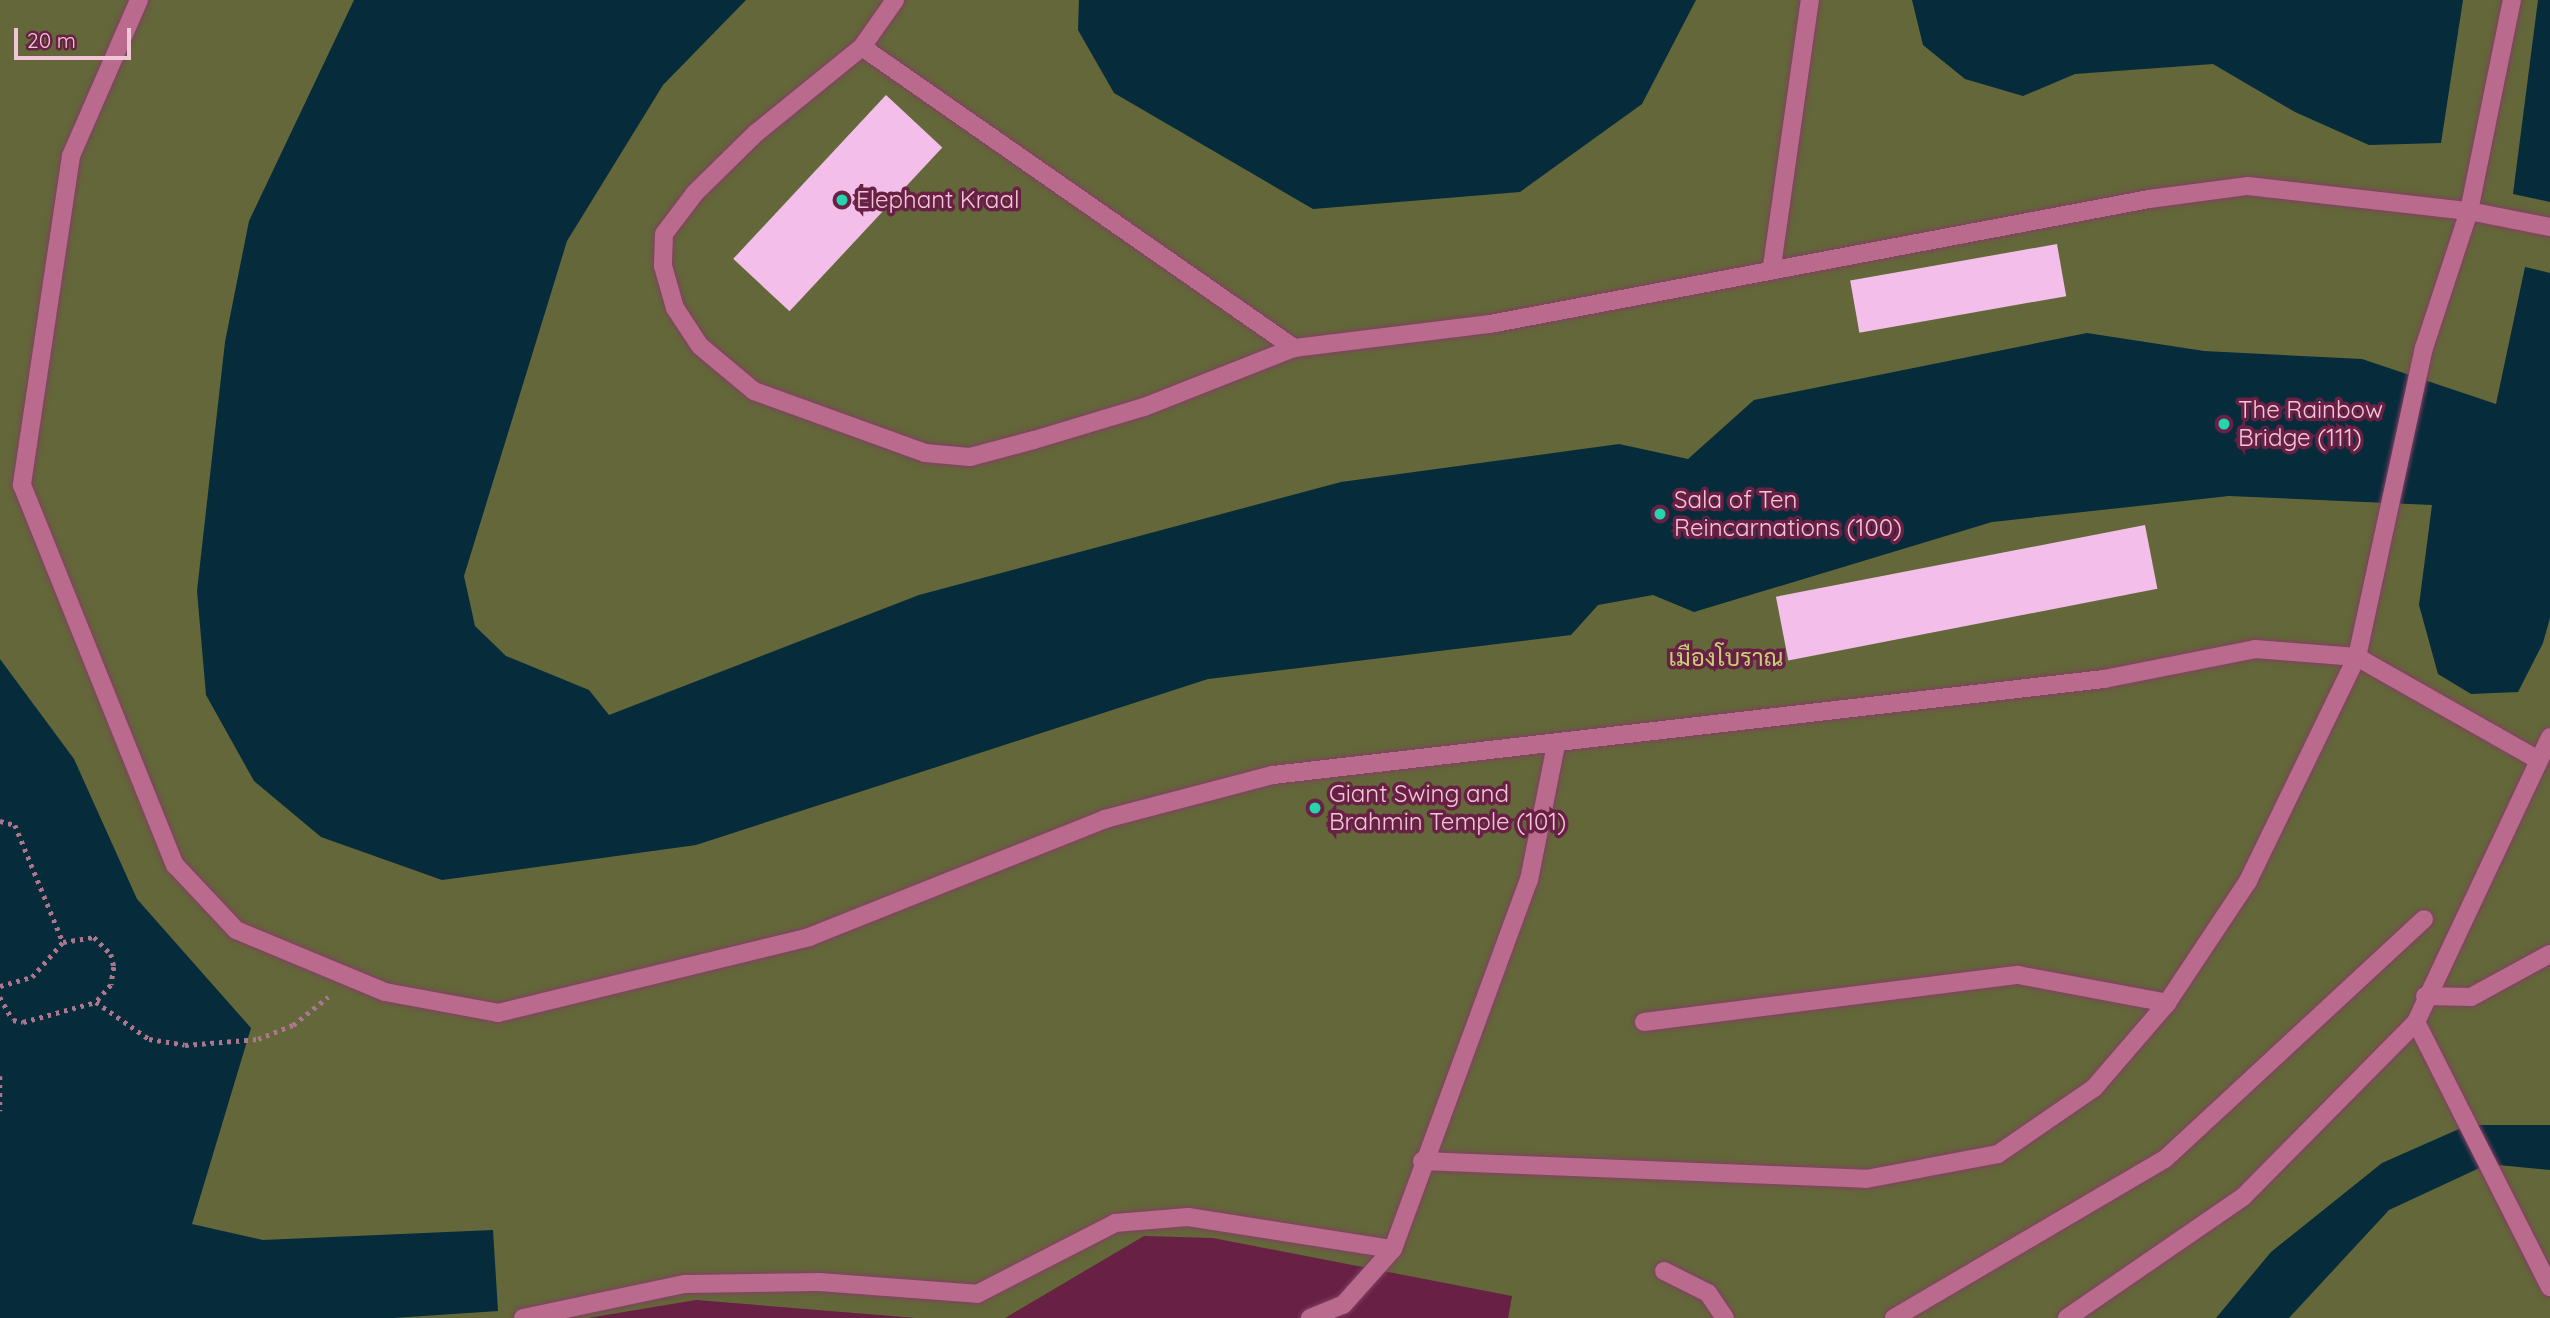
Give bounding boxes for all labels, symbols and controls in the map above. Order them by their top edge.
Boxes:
scale bar [18,14,135,58]
text: 20 m [27,27,76,53]
place label: Elephant Kraal [856,186,1020,214]
marker: Elephant Kraal [834,192,850,208]
place label: The Rainbow Bridge (111) [2238,396,2383,452]
marker: The Rainbow Bridge (111) [2216,416,2232,432]
place label: Sala of Ten Reincarnations (100) [1674,486,1902,542]
marker: Sala of Ten Reincarnations (100) [1652,506,1668,522]
park label: เมืองโบราณ [1669,644,1783,672]
place label: Giant Swing and Brahmin Temple (101) [1329,780,1566,836]
marker: Giant Swing and Brahmin Temple (101) [1307,800,1323,816]

